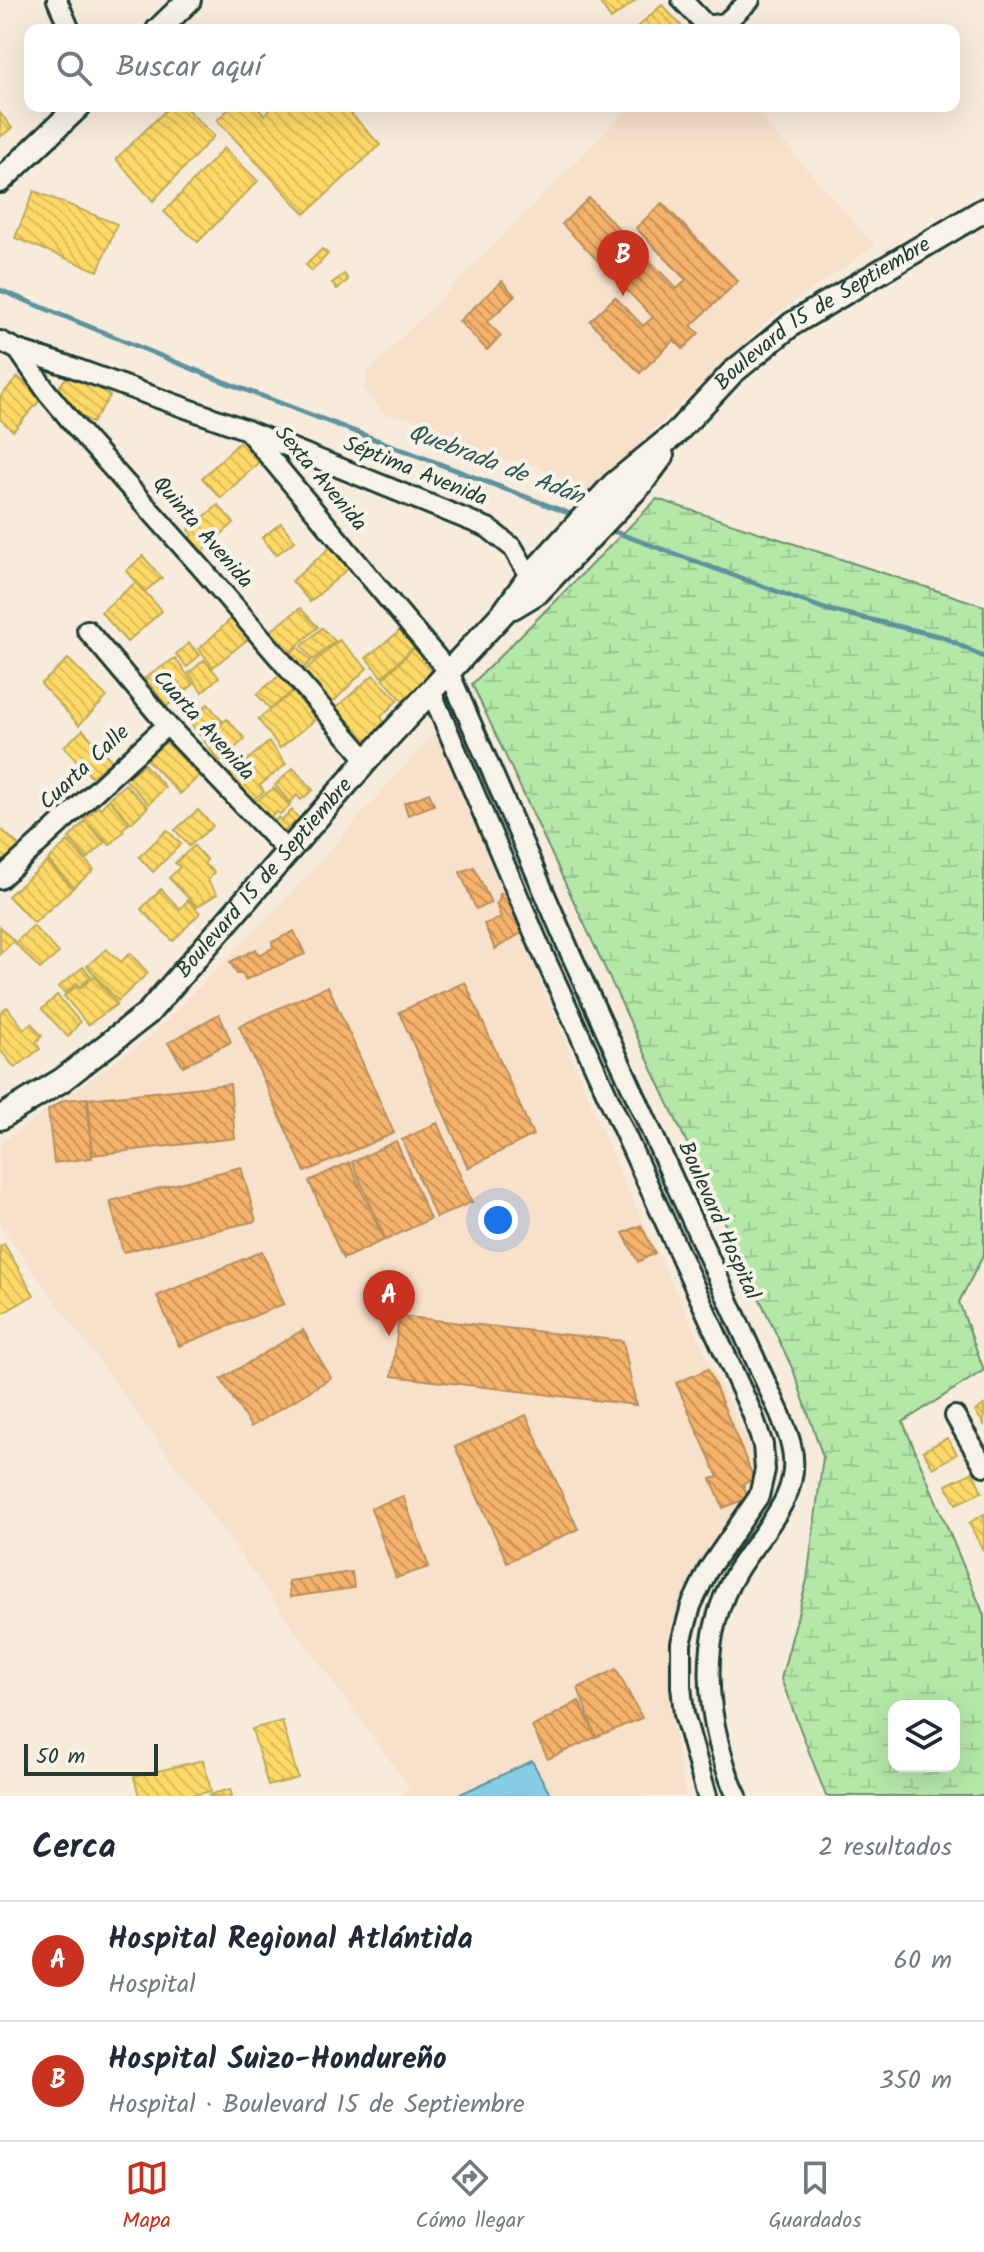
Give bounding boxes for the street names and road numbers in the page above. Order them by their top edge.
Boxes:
street label: Boulevard 15 de Septiembre [706,228,938,399]
street label: Sexta Avenida [265,418,375,540]
street label: Séptima Avenida [337,427,493,517]
street label: Quinta Avenida [143,469,261,597]
street label: Cuarta Avenida [143,662,263,790]
street label: Cuarta Calle [32,717,138,819]
street label: Boulevard 15 de Septiembre [168,770,362,986]
street label: Boulevard Hospital [667,1136,769,1307]

